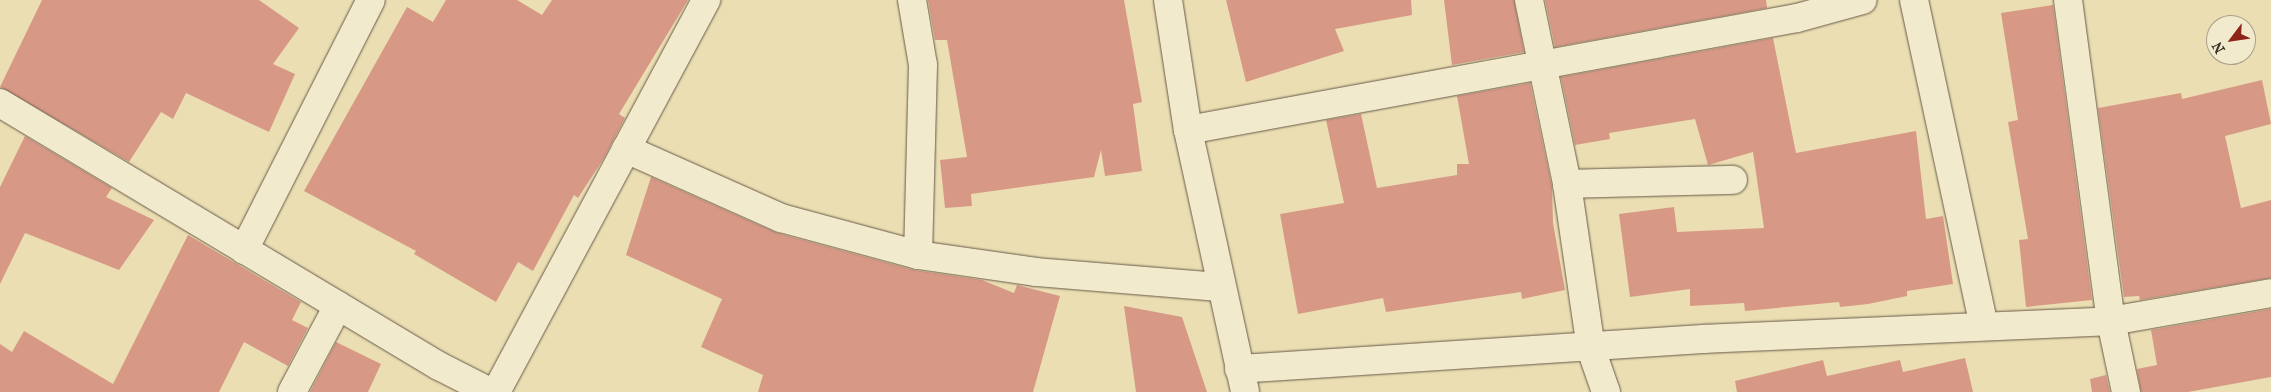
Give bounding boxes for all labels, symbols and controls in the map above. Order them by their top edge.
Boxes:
north arrow [2206,15,2256,65]
text: N [2209,39,2229,56]

